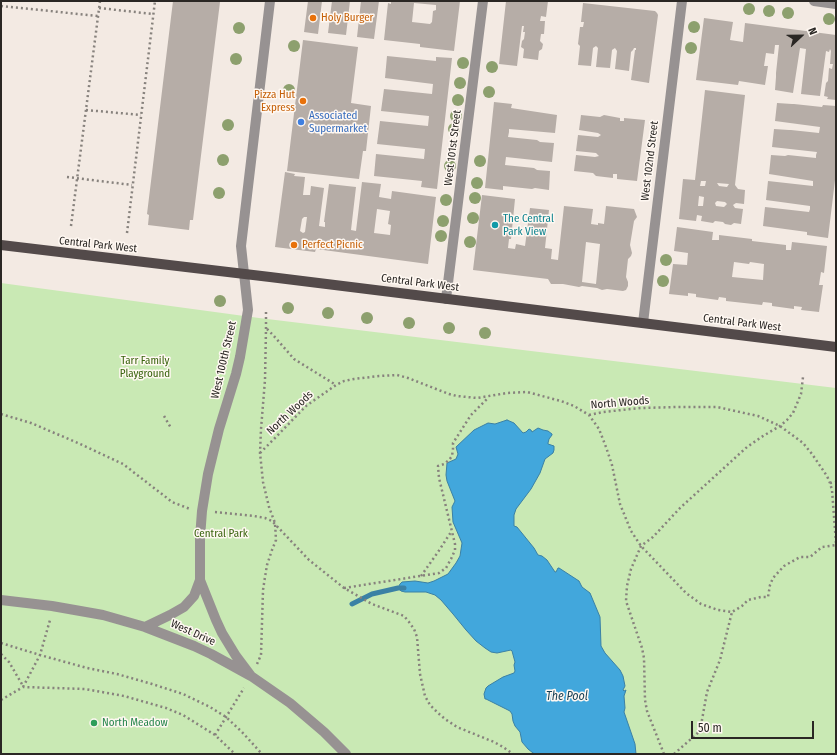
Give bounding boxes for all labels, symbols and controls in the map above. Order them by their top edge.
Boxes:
place label: Holy Burger [321,11,373,25]
marker: Holy Burger [308,13,318,23]
north arrow [781,16,821,56]
text: N [805,26,820,37]
place label: Pizza Hut Express [254,88,295,114]
marker: Pizza Hut Express [298,96,308,106]
place label: Associated Supermarket [309,109,367,135]
street label: West 101st Street [442,109,464,187]
marker: Associated Supermarket [296,117,306,127]
street label: West 102nd Street [639,120,661,202]
place label: The Central Park View [503,212,554,238]
marker: The Central Park View [490,220,500,230]
street label: Central Park West [58,234,138,256]
place label: Perfect Picnic [302,238,363,252]
marker: Perfect Picnic [289,240,299,250]
street label: Central Park West [380,272,460,294]
street label: Central Park West [702,312,782,334]
street label: West 100th Street [209,320,239,400]
park label: Tarr Family Playground [120,354,170,380]
street label: North Woods [264,388,316,438]
street label: North Woods [590,394,650,412]
park label: Central Park [194,527,248,541]
street label: West Drive [169,617,217,649]
water label: The Pool [546,690,588,704]
scale bar [693,713,816,739]
place label: North Meadow [102,716,168,730]
marker: North Meadow [89,718,99,728]
text: 50 m [698,721,722,735]

